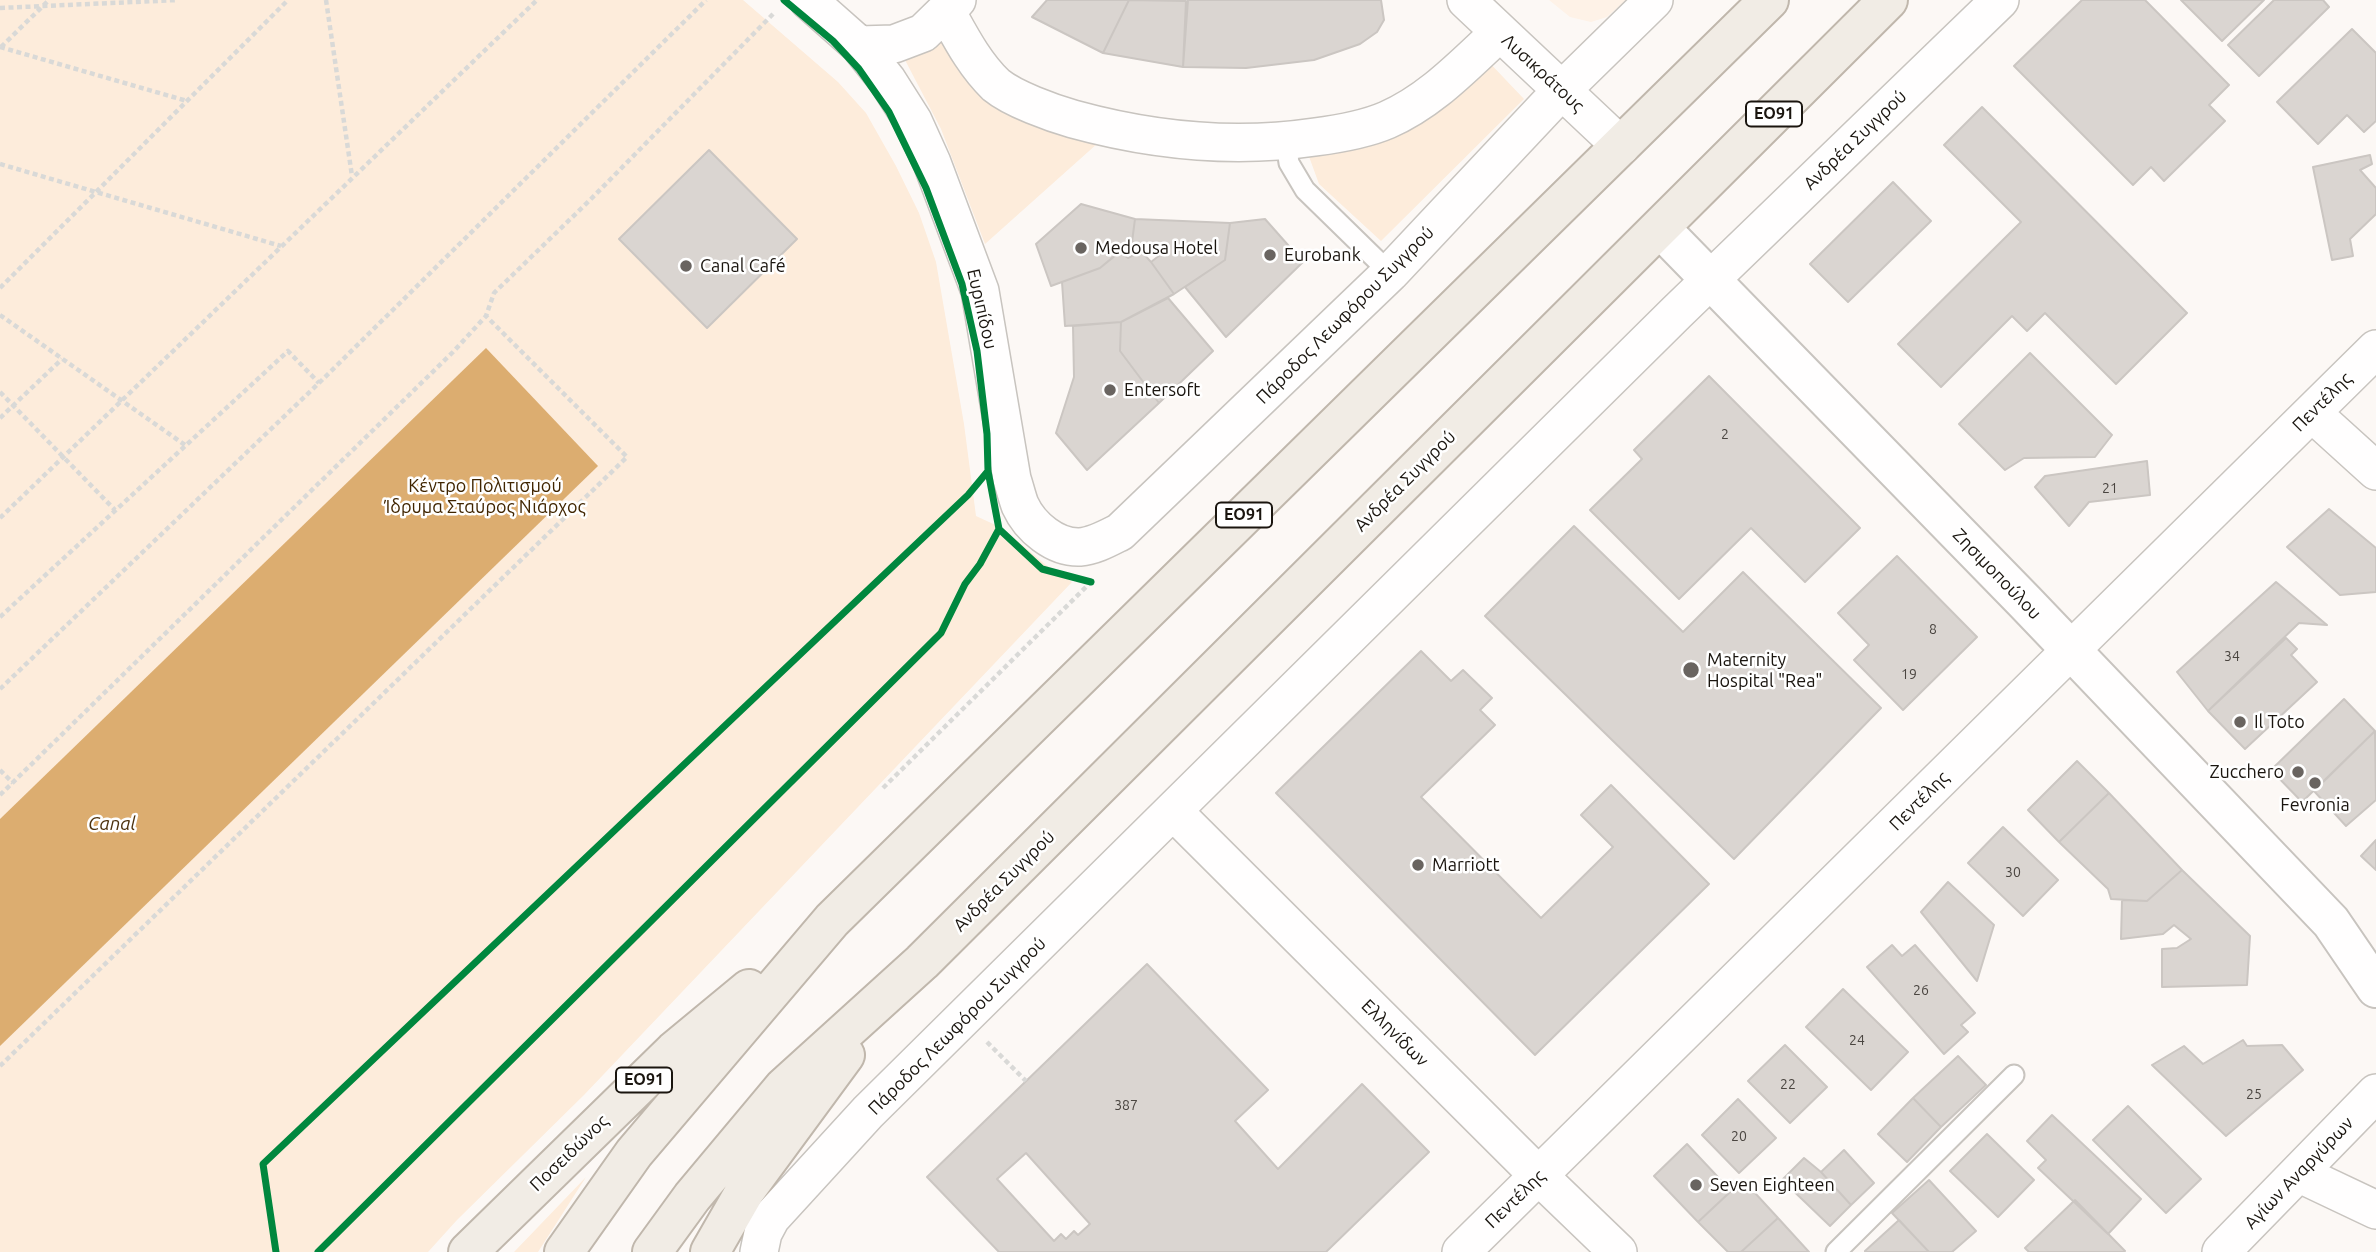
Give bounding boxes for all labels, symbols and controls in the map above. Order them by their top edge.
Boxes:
street label: Λυσικράτους [1497,29,1589,117]
street label: Ανδρέα Συγγρού [1799,86,1911,194]
road number: ΕΟ91 [1746,102,1802,126]
street label: Πάροδος Λεωφόρου Συγγρού [1252,222,1438,408]
place label: Medousa Hotel [1095,237,1218,259]
marker: Medousa Hotel [1073,240,1089,256]
place label: Eurobank [1284,244,1361,266]
marker: Eurobank [1262,247,1278,263]
place label: Canal Café [700,255,786,277]
marker: Canal Café [678,258,694,274]
street label: Ευριπίδου [962,267,1002,351]
street label: Πεντέλης [2288,368,2356,436]
place label: Entersoft [1124,379,1200,401]
marker: Entersoft [1102,382,1118,398]
street label: Ανδρέα Συγγρού [1350,426,1460,536]
house number: 2 [1721,426,1729,442]
park label: Κέντρο Πολιτισμού Ίδρυμα Σταύρος Νιάρχος [384,475,586,518]
house number: 21 [2102,480,2118,496]
road number: ΕΟ91 [1216,502,1272,528]
street label: Ζησιμοπούλου [1948,524,2046,624]
house number: 8 [1929,621,1937,637]
house number: 34 [2224,648,2240,664]
place label: Maternity Hospital "Rea" [1707,649,1822,692]
marker: Maternity Hospital "Rea" [1681,660,1701,680]
house number: 19 [1901,666,1917,682]
place label: Il Toto [2254,711,2305,733]
marker: Il Toto [2232,714,2248,730]
place label: Zucchero [2209,761,2284,783]
marker: Zucchero [2290,764,2306,780]
street label: Πεντέλης [1885,767,1953,835]
marker: Fevronia [2307,775,2323,791]
place label: Fevronia [2280,794,2350,816]
water label: Canal [88,813,136,835]
street label: Ανδρέα Συγγρού [949,826,1059,936]
place label: Marriott [1432,854,1500,876]
marker: Marriott [1410,857,1426,873]
house number: 30 [2005,864,2021,880]
street label: Πάροδος Λεωφόρου Συγγρού [864,933,1050,1119]
house number: 26 [1913,982,1929,998]
street label: Ελληνίδων [1357,995,1433,1071]
house number: 24 [1849,1032,1865,1048]
road number: ΕΟ91 [616,1068,672,1092]
house number: 22 [1780,1076,1796,1092]
house number: 25 [2246,1086,2262,1102]
house number: 387 [1114,1097,1138,1113]
street label: Ποσειδώνος [525,1110,613,1196]
street label: Αγίων Αναργύρων [2240,1112,2358,1234]
house number: 20 [1731,1128,1747,1144]
street label: Πεντέλης [1481,1165,1549,1233]
place label: Seven Eighteen [1710,1174,1835,1196]
marker: Seven Eighteen [1688,1177,1704,1193]

